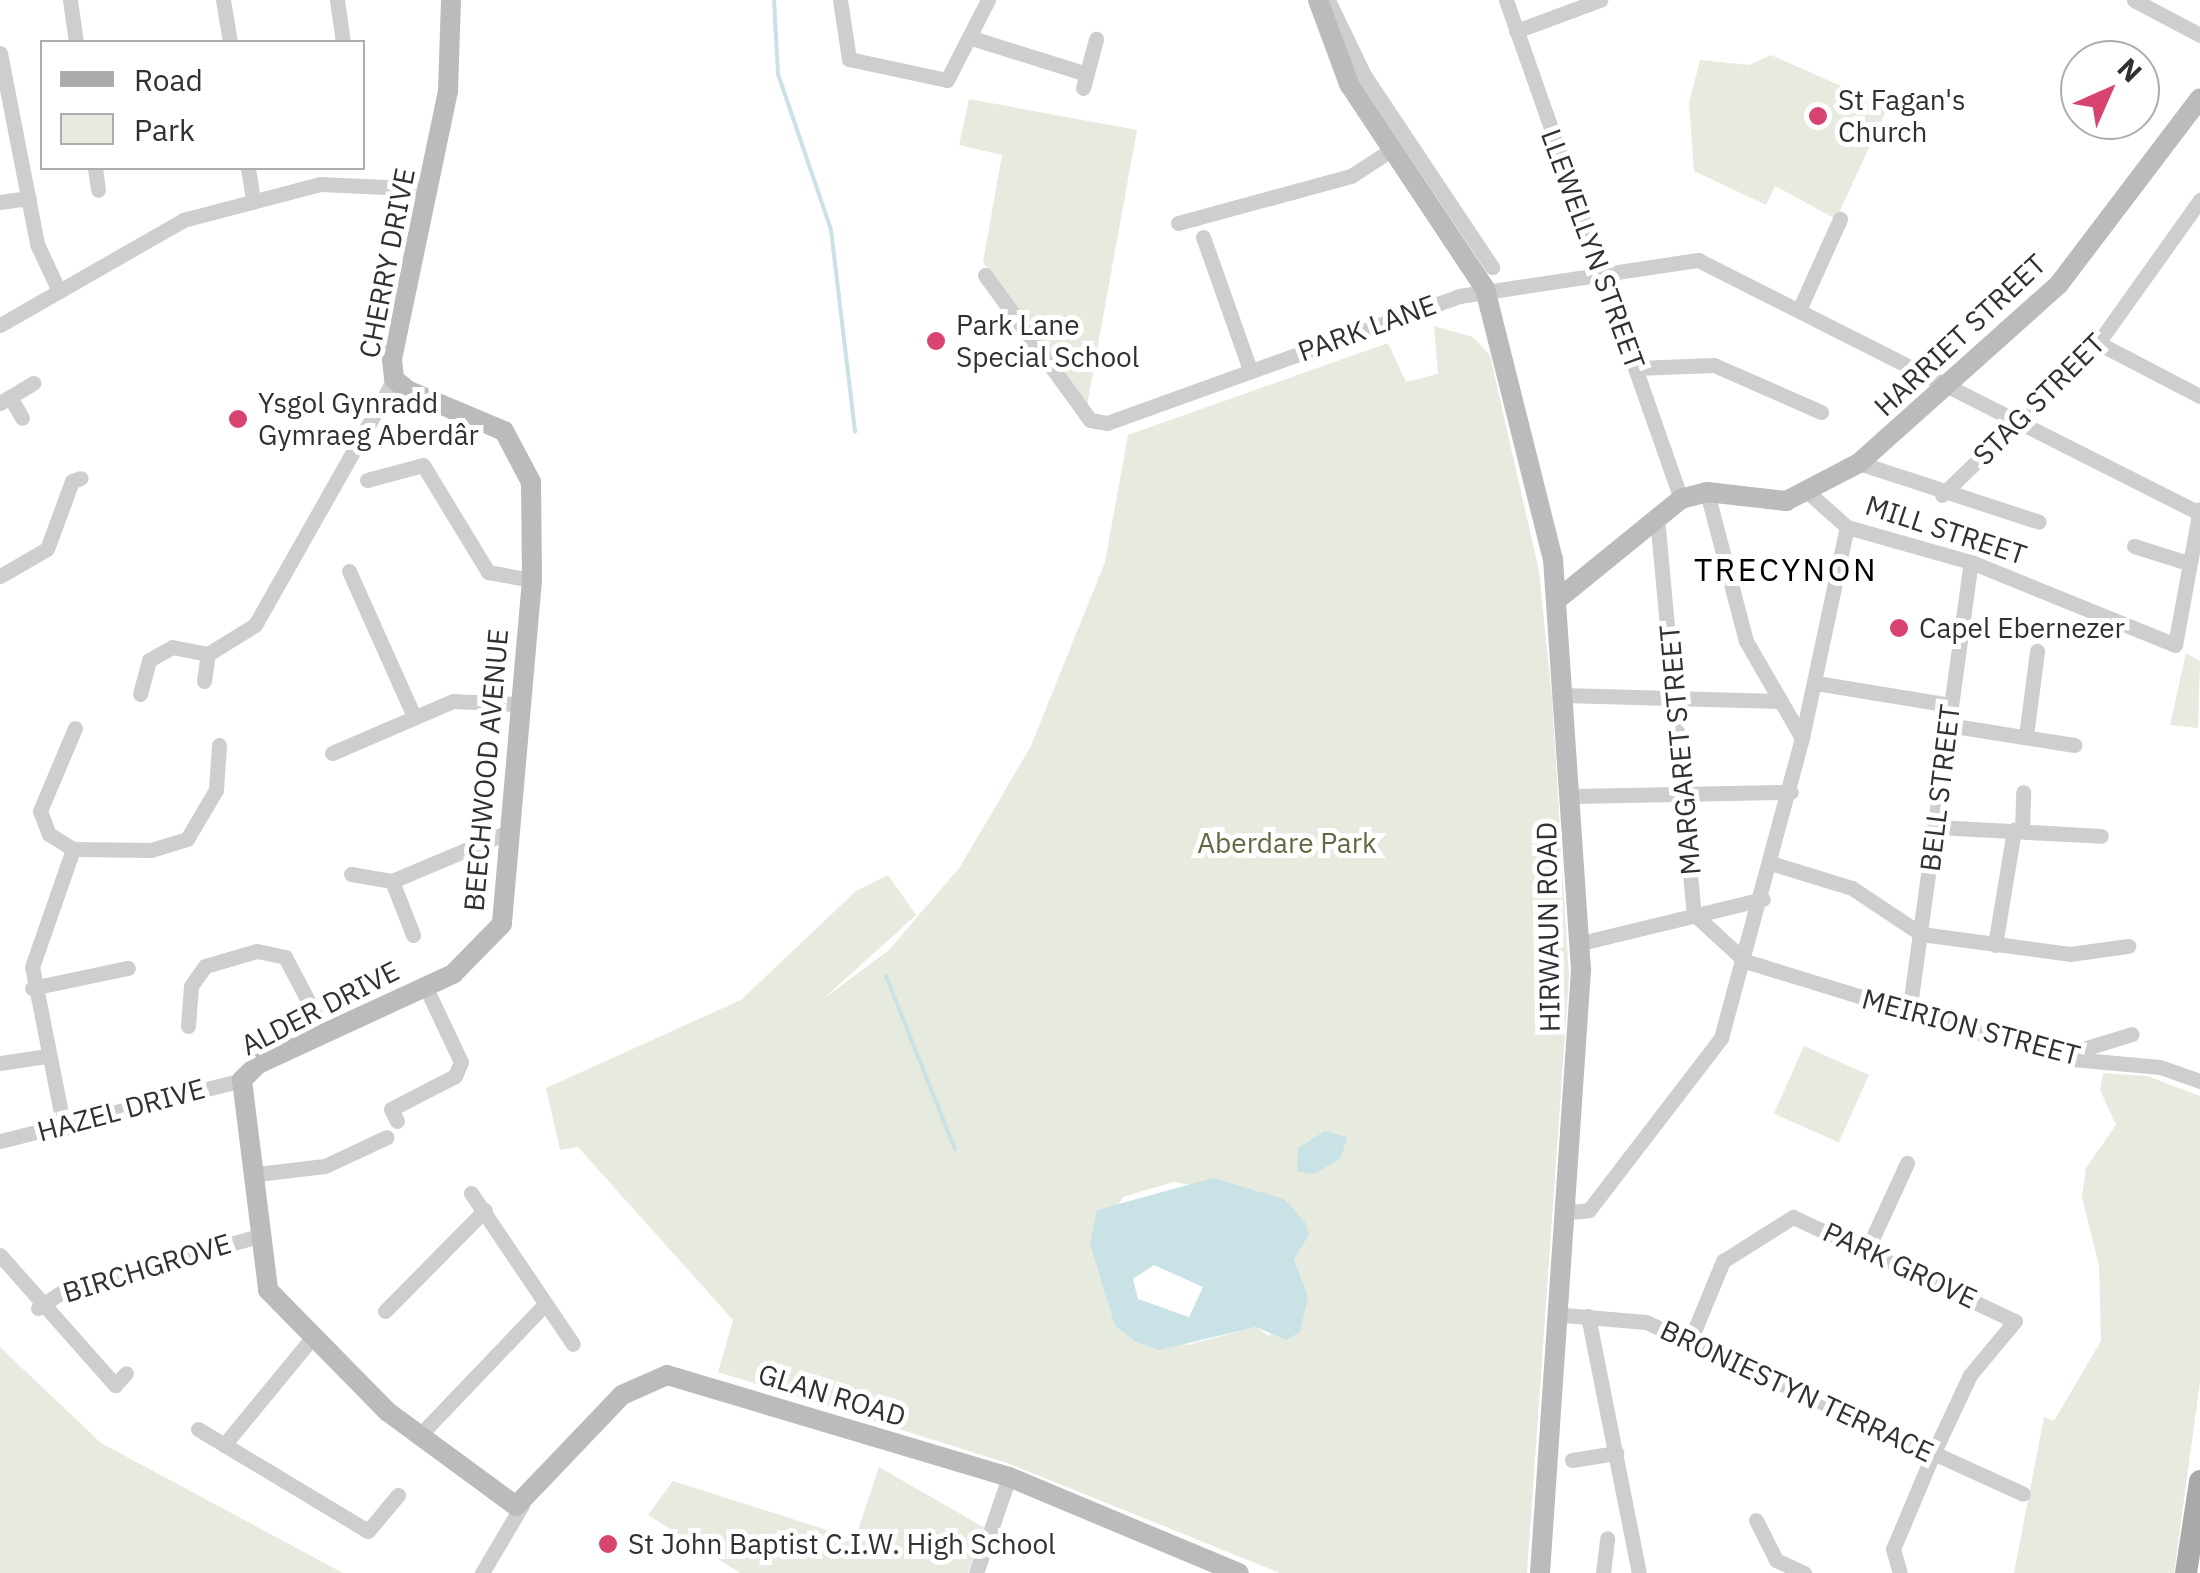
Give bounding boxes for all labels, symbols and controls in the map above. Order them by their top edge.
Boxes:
legend [40,40,365,170]
north arrow [2060,40,2160,140]
text: N [2110,50,2150,90]
text: Road [134,60,203,99]
place label: St Fagan's Church [1838,83,1966,149]
marker: St Fagan's Church [1807,105,1829,127]
text: Park [134,110,195,149]
street label: LLEWELLYN STREET [1534,124,1652,374]
street label: CHERRY DRIVE [352,165,422,361]
street label: HARRIET STREET [1867,247,2053,423]
street label: PARK LANE [1293,287,1441,369]
place label: Park Lane Special School [956,308,1139,374]
street label: STAG STREET [1966,326,2112,472]
marker: Park Lane Special School [925,330,947,352]
place label: Ysgol Gynradd Gymraeg Aberdâr [258,386,479,452]
marker: Ysgol Gynradd Gymraeg Aberdâr [227,408,249,430]
street label: MILL STREET [1861,488,2031,572]
district label: TRECYNON [1694,550,1878,588]
place label: Capel Ebernezer [1919,611,2125,645]
marker: Capel Ebernezer [1888,617,1910,639]
street label: MARGARET STREET [1652,623,1708,877]
street label: BEECHWOOD AVENUE [457,627,515,913]
street label: BELL STREET [1913,703,1967,873]
street label: HIRWAUN ROAD [1529,822,1567,1032]
park label: Aberdare Park [1197,826,1377,860]
street label: ALDER DRIVE [235,954,405,1062]
street label: MEIRION STREET [1858,982,2084,1072]
street label: HAZEL DRIVE [33,1071,209,1149]
street label: PARK GROVE [1818,1215,1982,1315]
street label: BIRCHGROVE [59,1226,235,1310]
street label: BRONIESTYN TERRACE [1655,1313,1939,1469]
street label: GLAN ROAD [754,1357,910,1433]
place label: St John Baptist C.I.W. High School [628,1527,1056,1561]
marker: St John Baptist C.I.W. High School [597,1533,619,1555]

